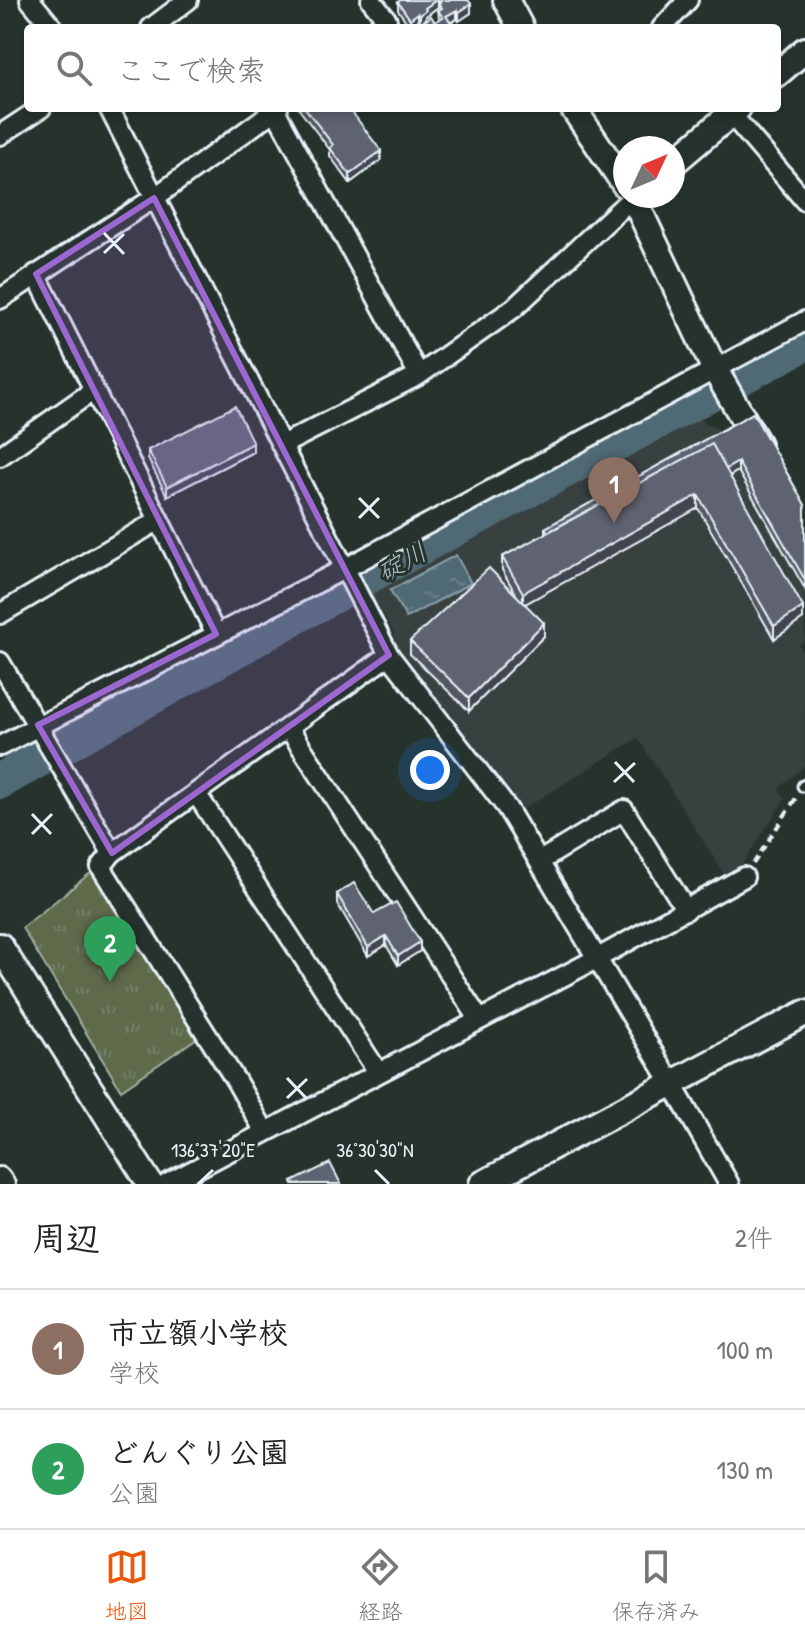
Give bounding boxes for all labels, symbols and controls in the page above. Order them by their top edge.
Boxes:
search box [24,24,781,112]
icon: search [52,46,96,90]
text: ここで検索 [116,50,266,90]
north arrow [613,136,685,208]
pin: 1 [588,457,640,523]
water label: 碇川 [371,534,433,589]
your location [410,750,450,790]
pin: 2 [84,916,136,982]
text: 136°37'20"E [171,1136,255,1163]
text: 36°30'30"N [336,1136,414,1163]
text: 周辺 [32,1215,100,1261]
text: 2件 [735,1220,773,1255]
text: 市立額小学校 [108,1312,288,1352]
text: 1 [53,1332,63,1367]
text: 100 m [717,1332,773,1367]
text: 学校 [108,1355,160,1390]
text: どんぐり公園 [108,1432,289,1472]
text: 2 [52,1452,64,1487]
text: 130 m [717,1452,773,1487]
text: 公園 [108,1475,160,1510]
tab: 地図 [105,1545,149,1626]
tab: 経路 [358,1545,402,1626]
tab: 保存済み [612,1545,700,1626]

